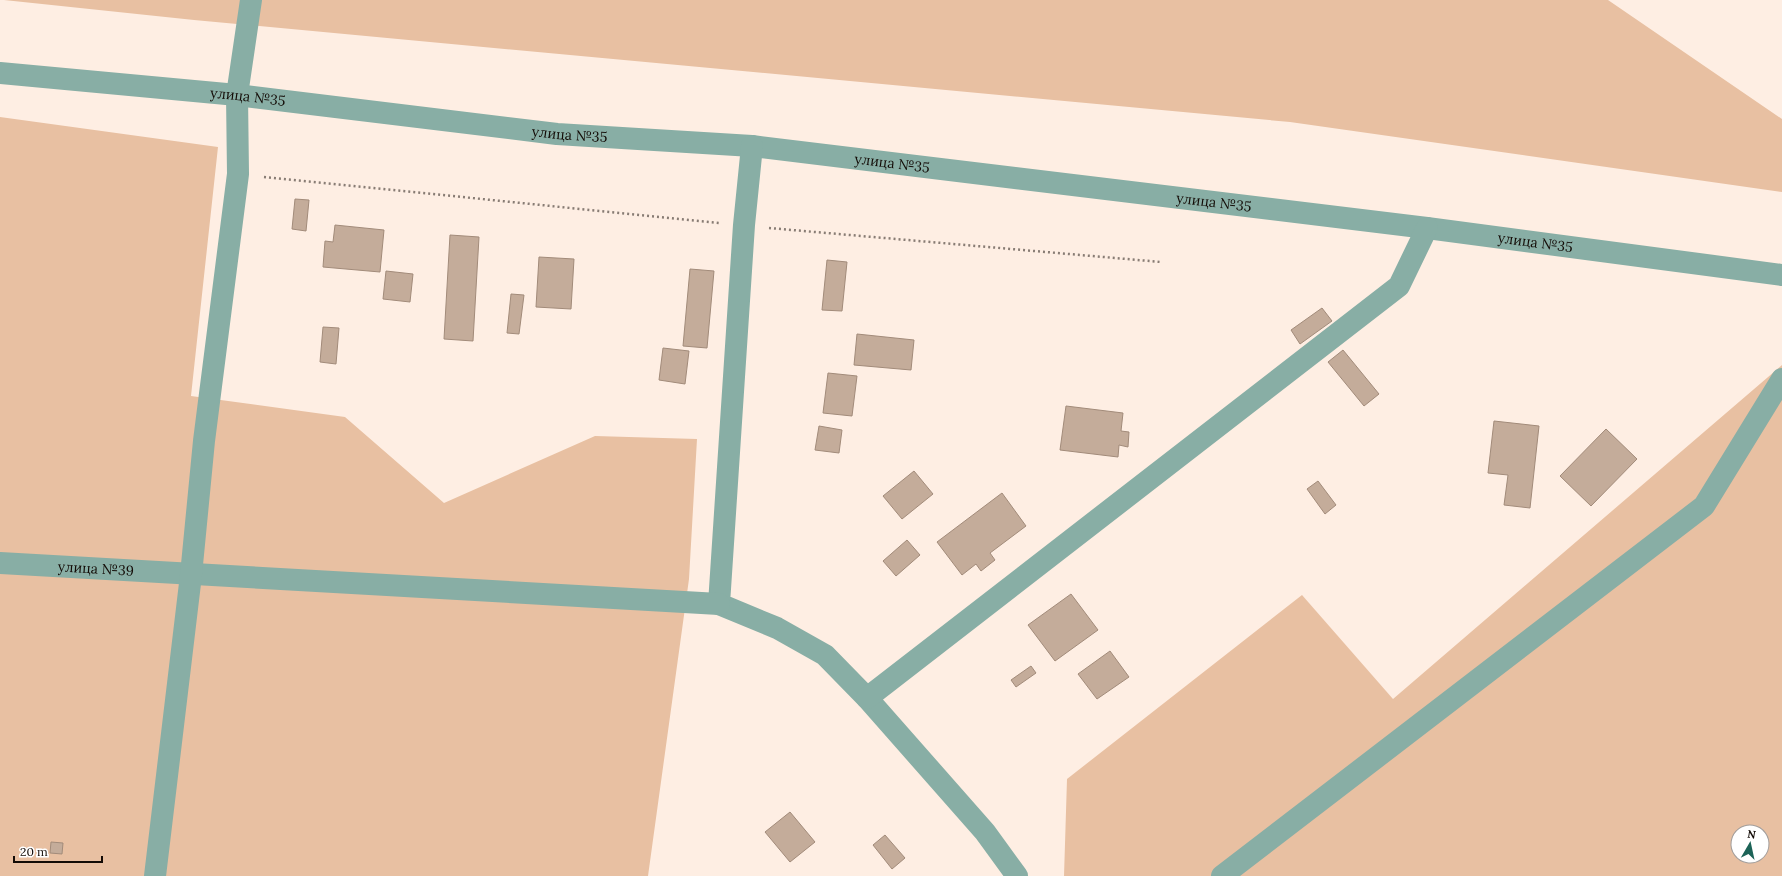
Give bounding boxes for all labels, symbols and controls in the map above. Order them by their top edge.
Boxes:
street label: улица №35 [209,84,287,110]
street label: улица №35 [531,122,608,146]
street label: улица №35 [854,150,931,177]
street label: улица №35 [1175,189,1252,216]
street label: улица №35 [1497,228,1574,256]
street label: улица №39 [57,557,134,580]
north arrow [1730,824,1770,864]
text: N [1746,827,1757,842]
scale bar [14,838,102,864]
text: 20 m [20,844,48,859]

